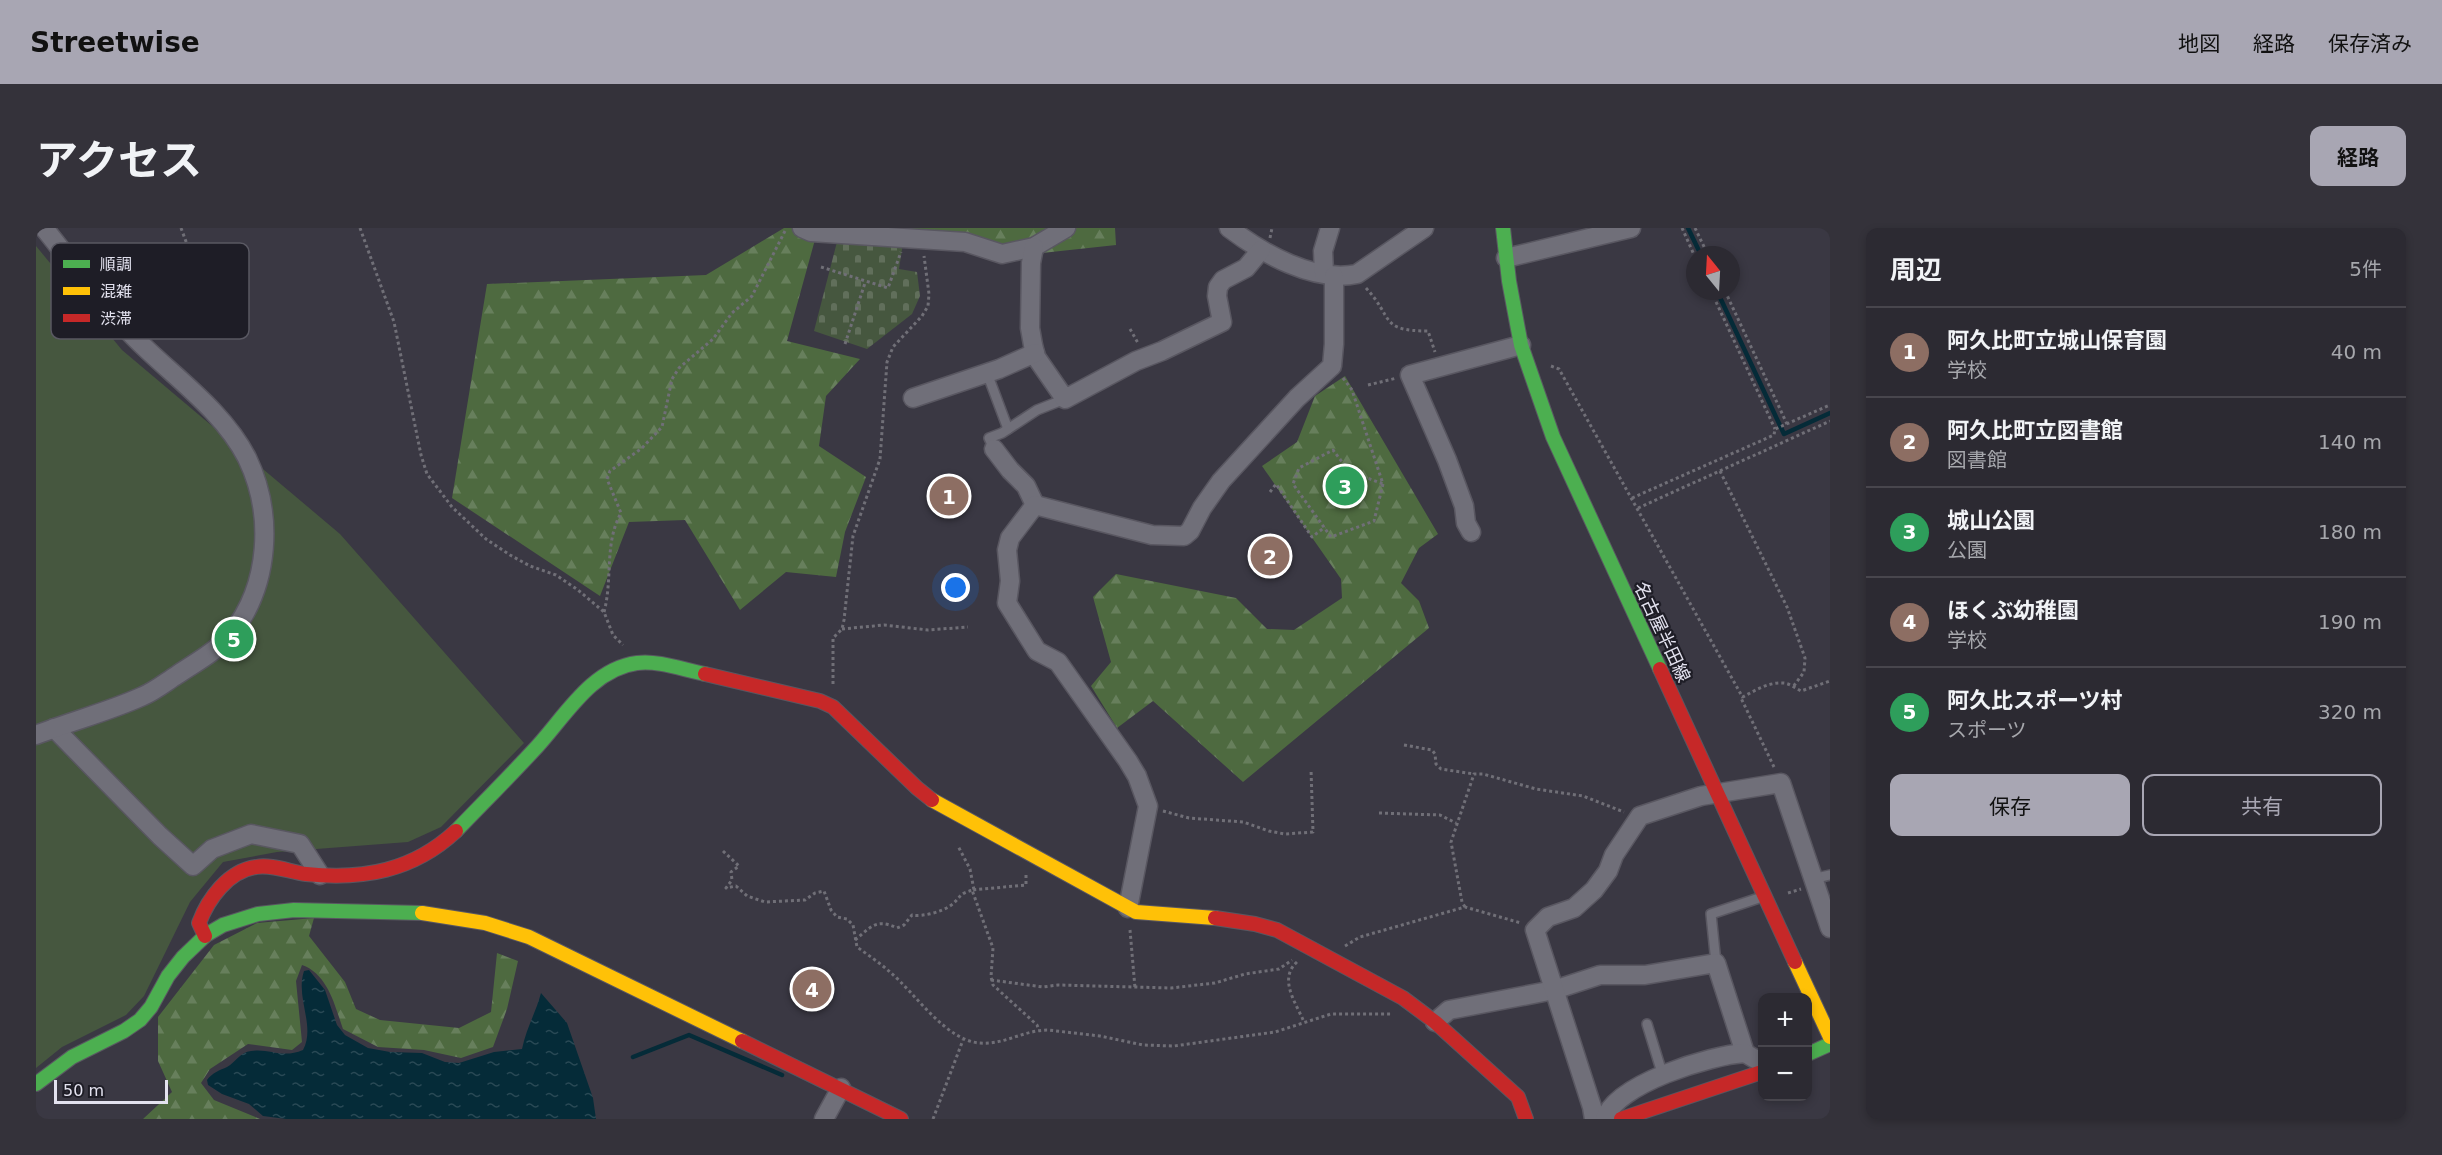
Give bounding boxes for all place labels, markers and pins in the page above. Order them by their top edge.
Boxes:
pin: 3 [1326,464,1364,508]
pin: 1 [930,474,968,518]
pin: 2 [1250,534,1290,578]
pin: 5 [214,616,254,662]
pin: 4 [792,966,832,1011]

